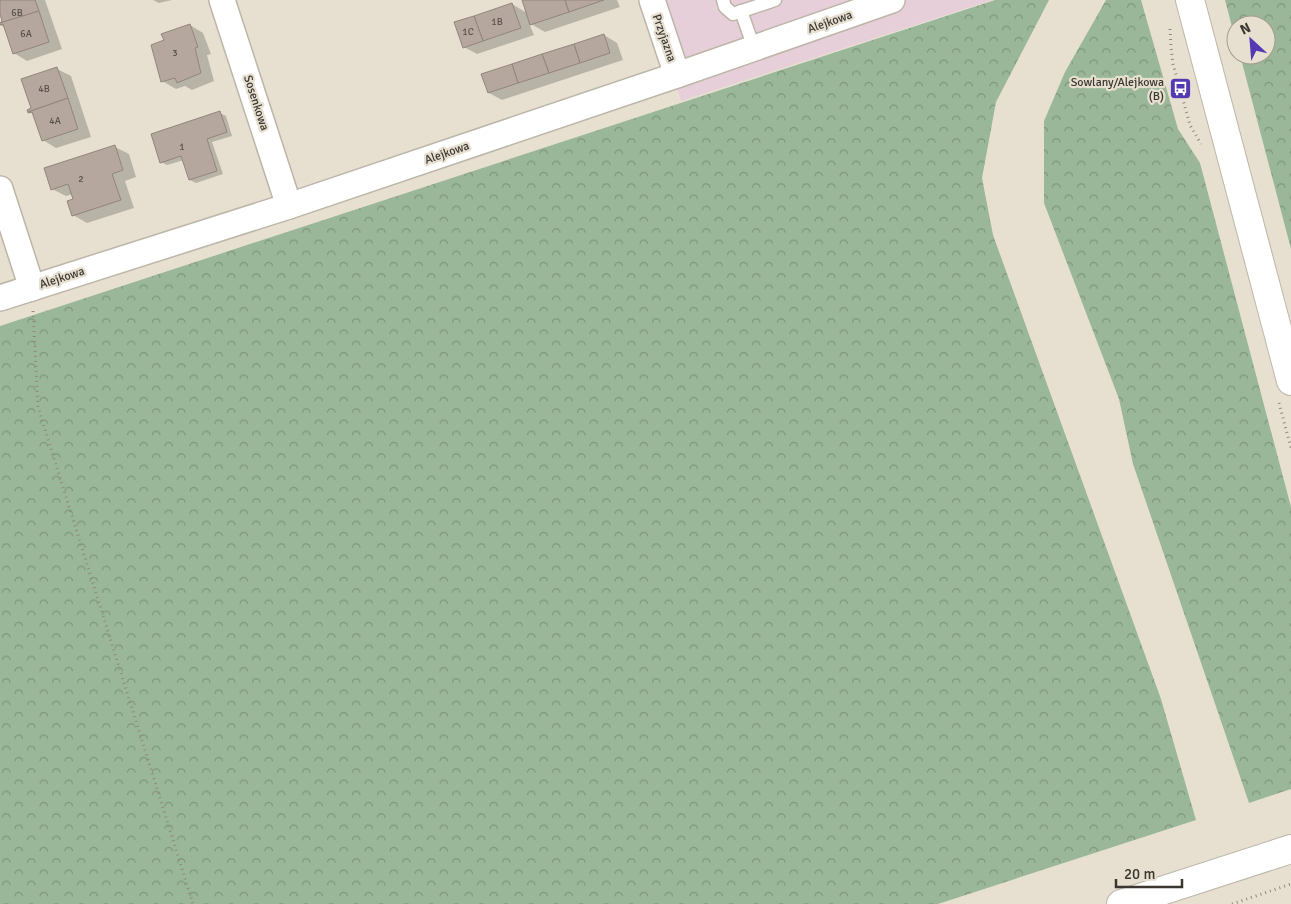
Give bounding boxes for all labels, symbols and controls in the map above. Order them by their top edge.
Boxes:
house number: 6B [11,7,23,19]
street label: Alejkowa [806,7,854,37]
street label: Przyjazna [649,12,679,64]
north arrow [1226,15,1276,65]
house number: 1B [491,16,503,28]
text: N [1237,19,1254,39]
house number: 1C [462,26,474,38]
house number: 6A [20,28,32,40]
house number: 3 [172,47,178,59]
street label: Sosenkowa [240,73,272,133]
place label: Sowlany/Alejkowa (B) [1071,75,1164,104]
bus stop icon: Sowlany/Alejkowa (B) [1168,77,1192,101]
house number: 4B [38,83,50,95]
house number: 4A [49,115,61,127]
street label: Alejkowa [423,138,471,168]
house number: 1 [179,141,185,153]
house number: 2 [78,173,84,185]
street label: Alejkowa [38,264,86,292]
scale bar [1116,856,1182,888]
text: 20 m [1124,865,1155,883]

